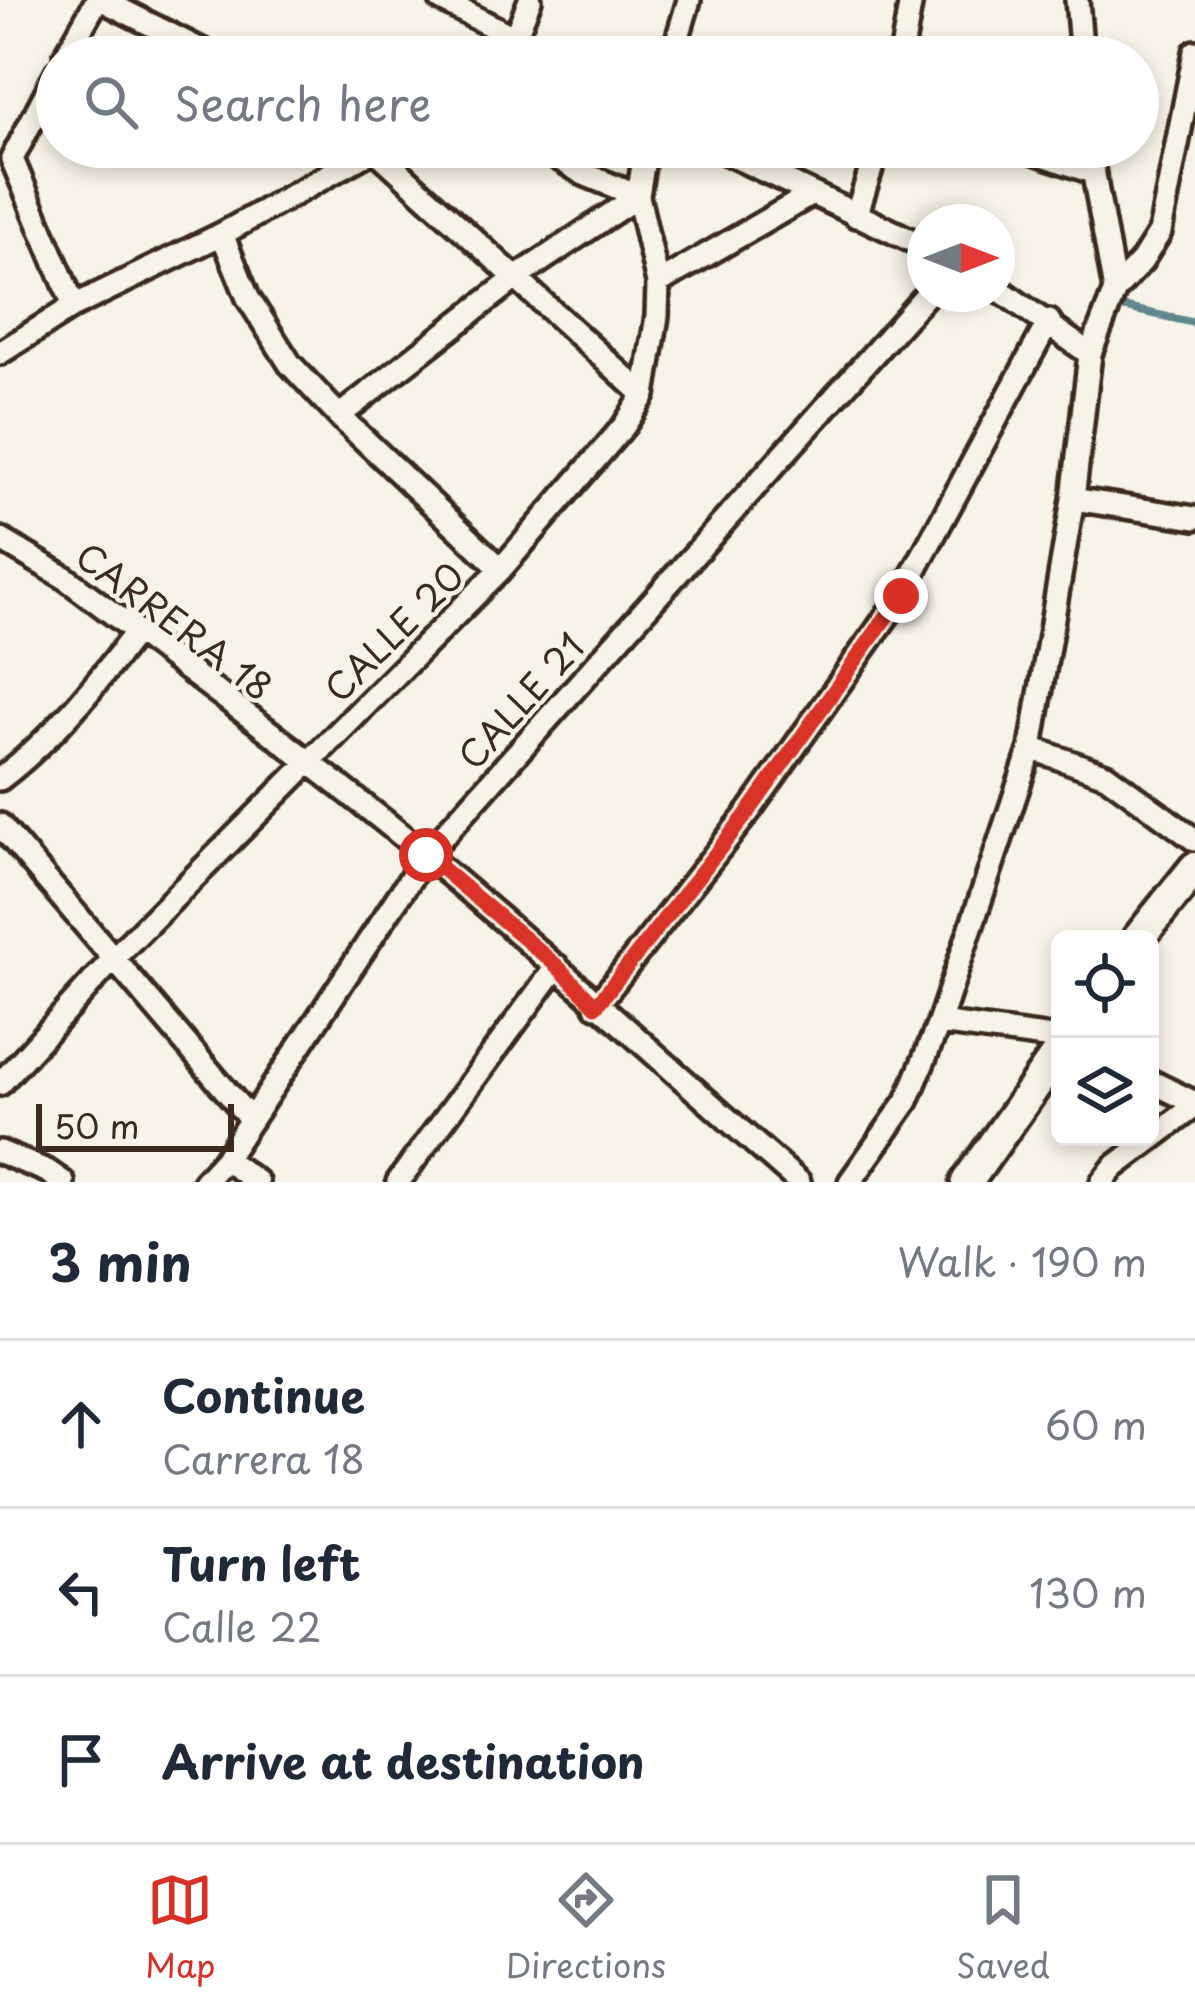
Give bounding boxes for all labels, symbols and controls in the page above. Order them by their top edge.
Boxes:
search box [36,36,1159,168]
text: Search here [174,68,431,136]
icon: search [78,69,144,135]
north arrow [907,204,1015,312]
street label: CARRERA 18 [65,528,285,712]
street label: CALLE 20 [311,549,475,713]
route end [874,569,928,623]
street label: CALLE 21 [444,620,596,780]
route start [399,828,453,882]
map controls [1051,930,1159,1146]
button: locate [1051,930,1159,1038]
button: layers [1051,1038,1159,1146]
scale bar [36,1098,234,1151]
text: 50 m [54,1100,140,1150]
text: 3 min [48,1222,192,1299]
text: Walk · 190 m [898,1231,1147,1290]
text: Continue [162,1360,365,1428]
icon: ahead [48,1391,114,1457]
text: 60 m [1045,1394,1147,1453]
text: Carrera 18 [162,1428,365,1487]
text: Turn left [162,1528,361,1596]
icon: left [48,1559,114,1625]
text: 130 m [1029,1562,1147,1621]
text: Calle 22 [162,1596,322,1655]
text: Arrive at destination [162,1726,645,1794]
icon: arrive [48,1727,114,1793]
tab: Map [145,1867,216,1989]
tab: Directions [506,1867,666,1989]
tab: Saved [956,1867,1050,1989]

